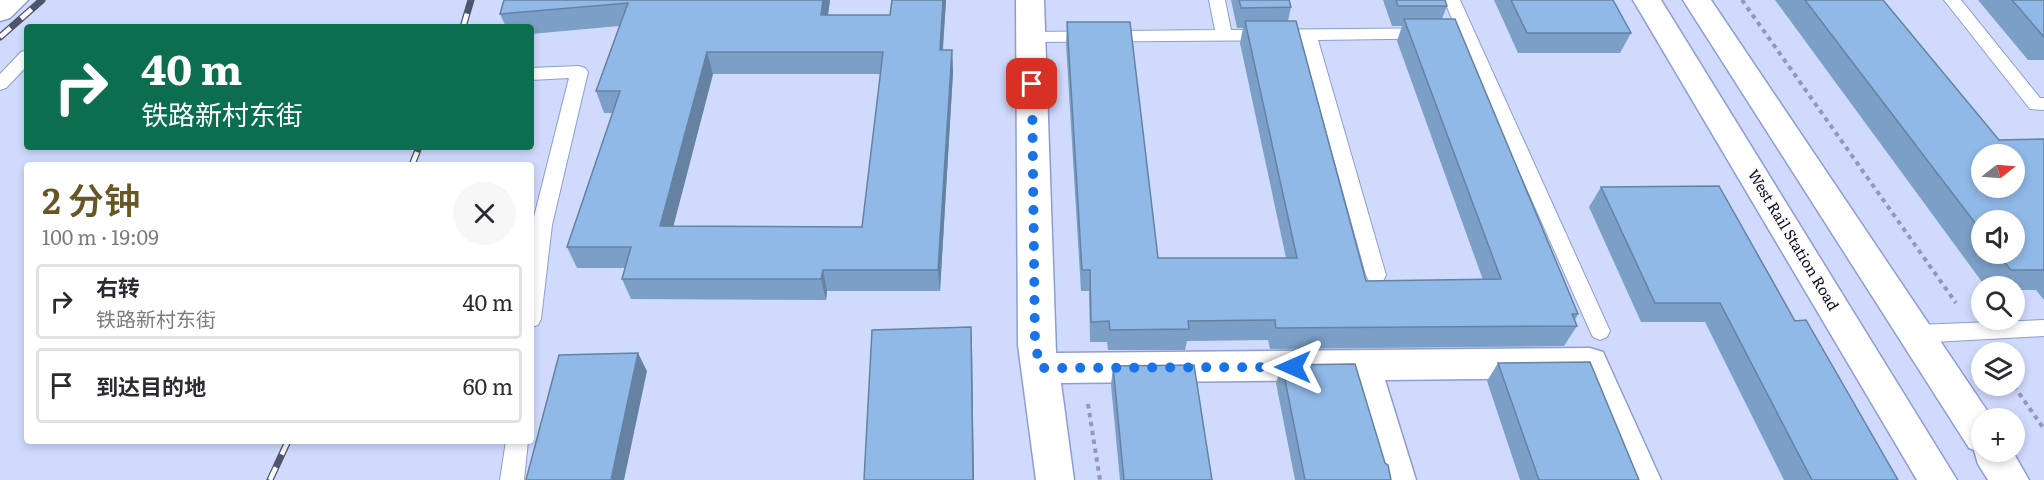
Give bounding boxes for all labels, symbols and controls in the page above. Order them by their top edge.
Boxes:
text: 40 m [141,36,242,98]
icon: right [42,48,120,126]
pin [1006,58,1057,109]
icon: arrive [1015,67,1048,100]
text: 铁路新村东街 [141,93,303,133]
north arrow [1971,144,2025,198]
map controls [1971,144,2025,462]
street label: West Rail Station Road [1743,164,1846,314]
text: 2 分钟 [42,172,140,225]
button: close [453,182,516,245]
button: sound [1971,210,2025,264]
text: 100 m · 19:09 [42,221,159,251]
text: 右转 [96,270,140,303]
button: search [1971,276,2025,330]
icon: right [45,285,78,318]
text: 40 m [462,285,513,318]
text: 铁路新村东街 [96,303,216,333]
position arrow [1261,335,1325,399]
button: layers [1971,342,2025,396]
icon: arrive [45,369,78,402]
text: 到达目的地 [96,369,206,402]
text: 60 m [463,369,513,402]
button: + [1971,408,2025,462]

